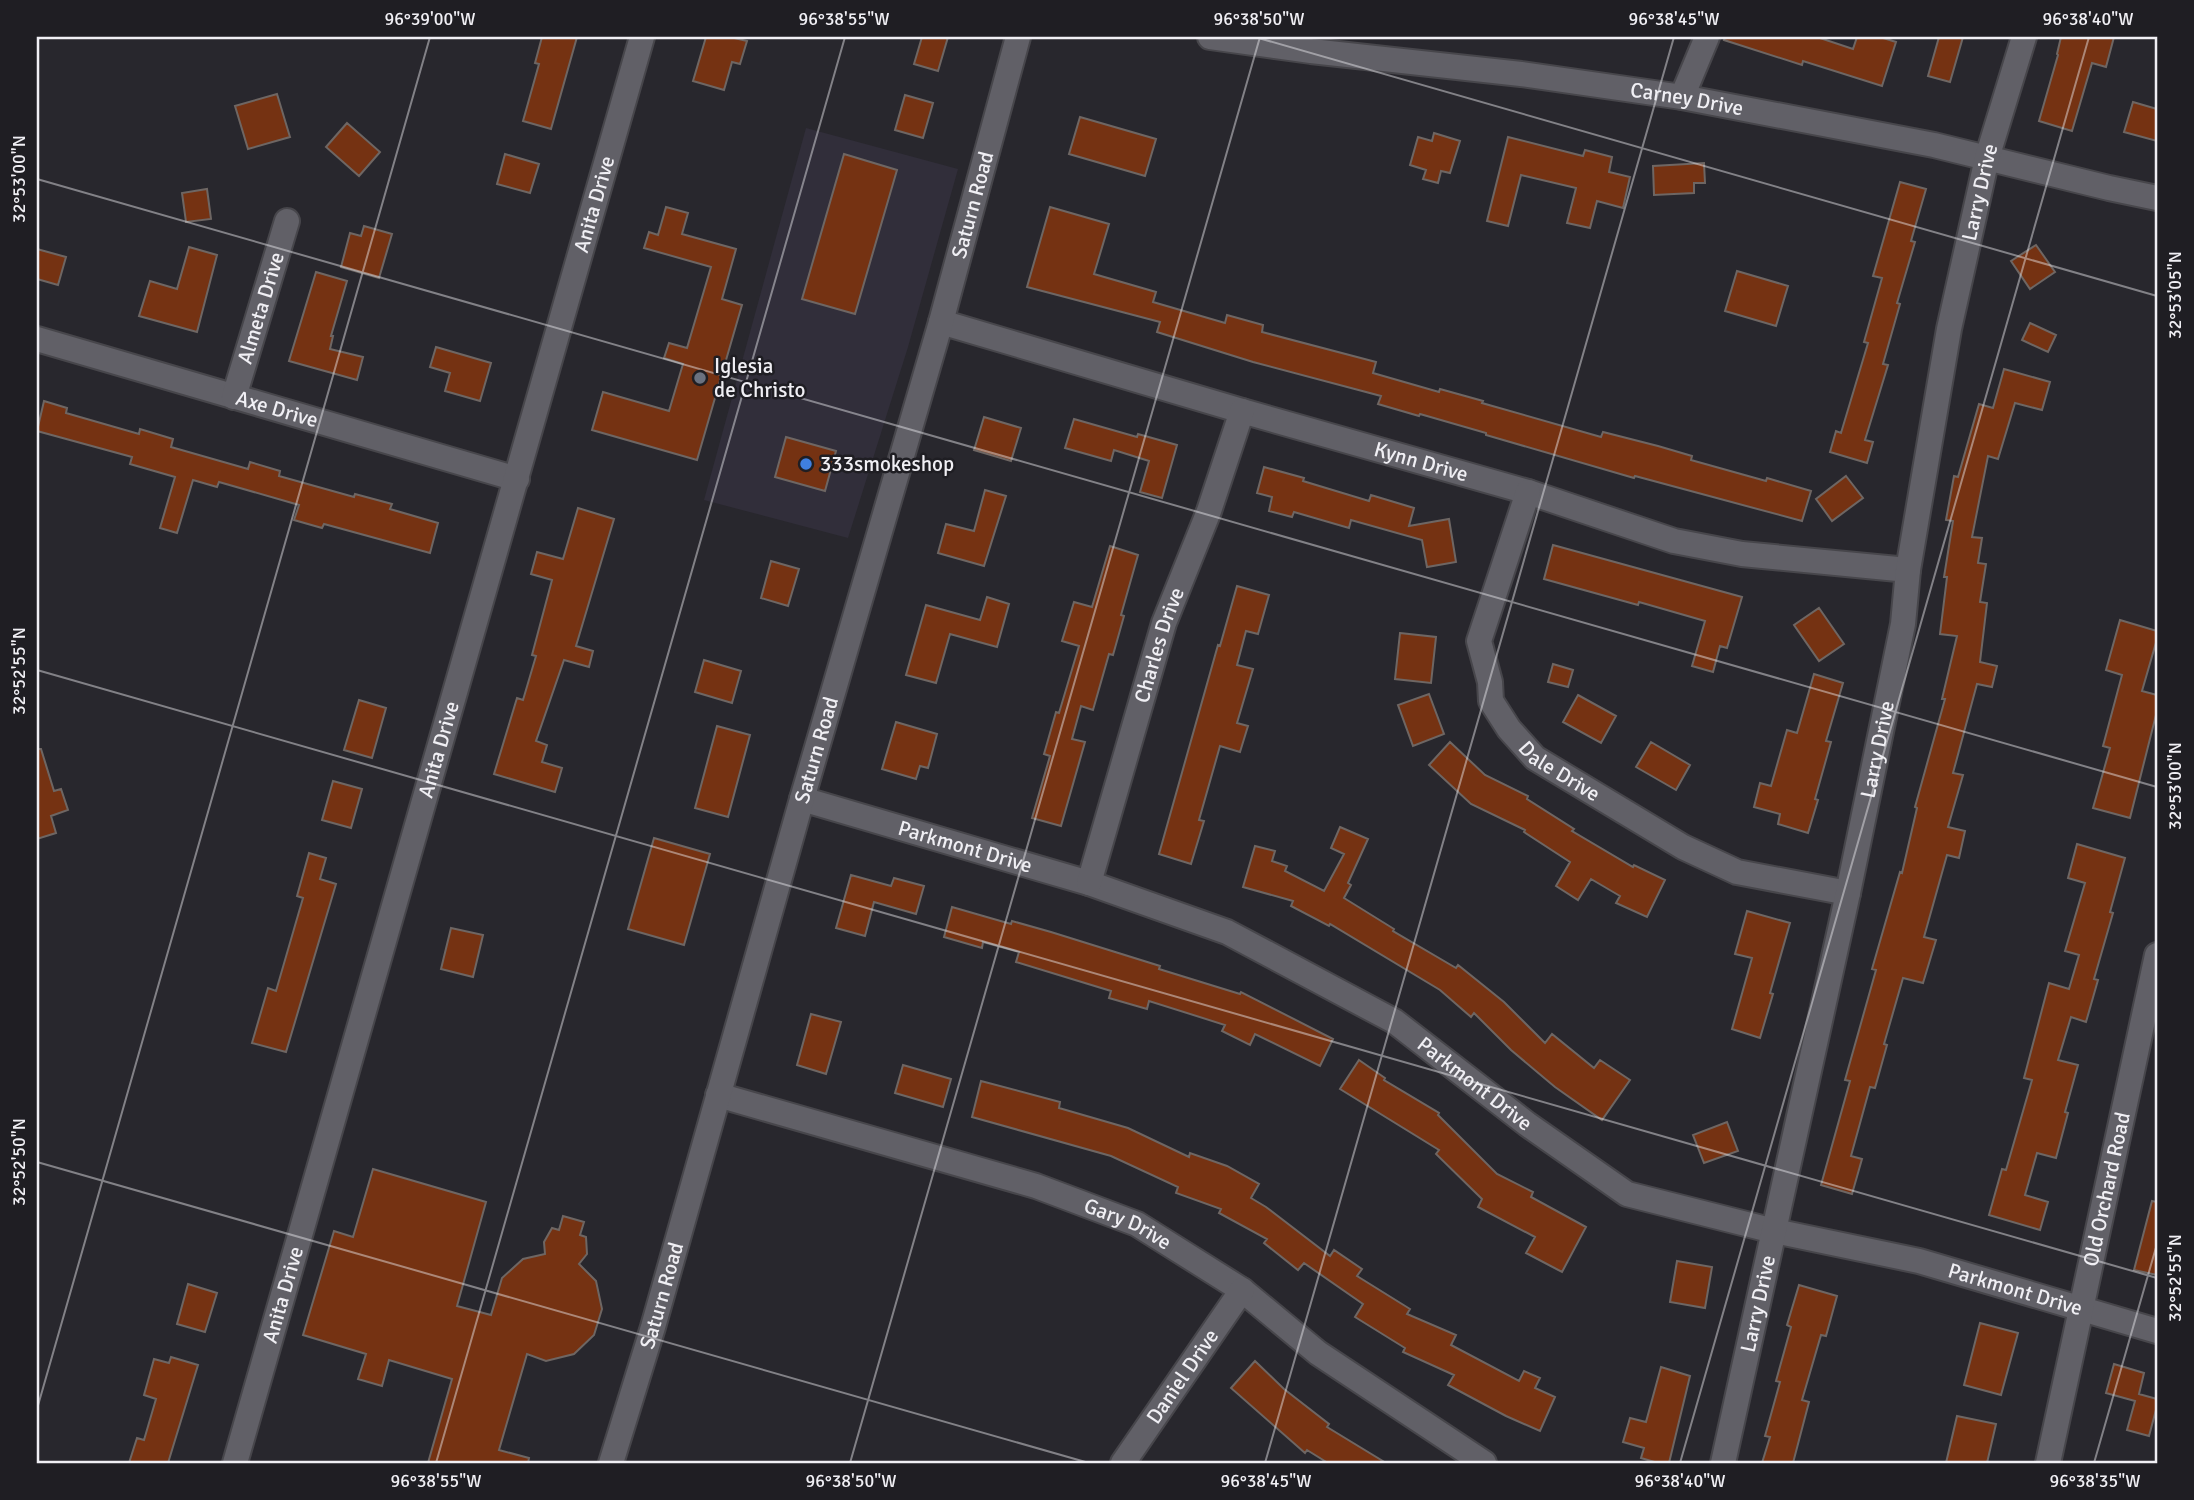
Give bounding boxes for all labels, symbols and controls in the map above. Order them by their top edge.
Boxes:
text: 96°39'00"W [385,8,475,30]
text: 96°38'55"W [799,8,889,30]
text: 96°38'50"W [1214,8,1304,30]
text: 96°38'45"W [1629,8,1719,30]
text: 96°38'40"W [2043,8,2133,30]
street label: Carney Drive [1629,77,1746,121]
text: 32°53'00"N [8,135,30,223]
street label: Larry Drive [1956,140,2004,243]
street label: Saturn Road [946,149,999,261]
street label: Anita Drive [568,153,620,256]
street label: Almeta Drive [232,249,290,367]
text: 32°53'05"N [2164,251,2186,339]
place label: Iglesia de Christo [714,353,805,403]
marker: Iglesia de Christo [692,370,708,386]
street label: Axe Drive [233,385,321,433]
street label: Kynn Drive [1371,436,1471,487]
place label: 333smokeshop [820,451,954,477]
marker: 333smokeshop [798,456,814,472]
street label: Charles Drive [1129,584,1190,706]
text: 32°52'55"N [8,627,30,715]
street label: Saturn Road [788,694,844,806]
street label: Anita Drive [412,698,465,801]
street label: Larry Drive [1855,698,1900,801]
street label: Dale Drive [1513,735,1605,807]
text: 32°53'00"N [2164,742,2186,830]
street label: Parkmont Drive [895,815,1035,879]
street label: Parkmont Drive [1412,1031,1538,1136]
street label: Old Orchard Road [2078,1110,2136,1269]
text: 32°52'50"N [8,1118,30,1206]
street label: Gary Drive [1080,1192,1176,1255]
text: 32°52'55"N [2164,1234,2186,1322]
street label: Saturn Road [634,1239,689,1352]
street label: Anita Drive [257,1243,309,1346]
street label: Larry Drive [1735,1253,1781,1355]
street label: Parkmont Drive [1945,1257,2085,1321]
street label: Daniel Drive [1141,1324,1224,1429]
text: 96°38'55"W [391,1470,481,1492]
text: 96°38'50"W [806,1470,896,1492]
text: 96°38'45"W [1221,1470,1311,1492]
text: 96°38'40"W [1635,1470,1725,1492]
text: 96°38'35"W [2050,1470,2140,1492]

